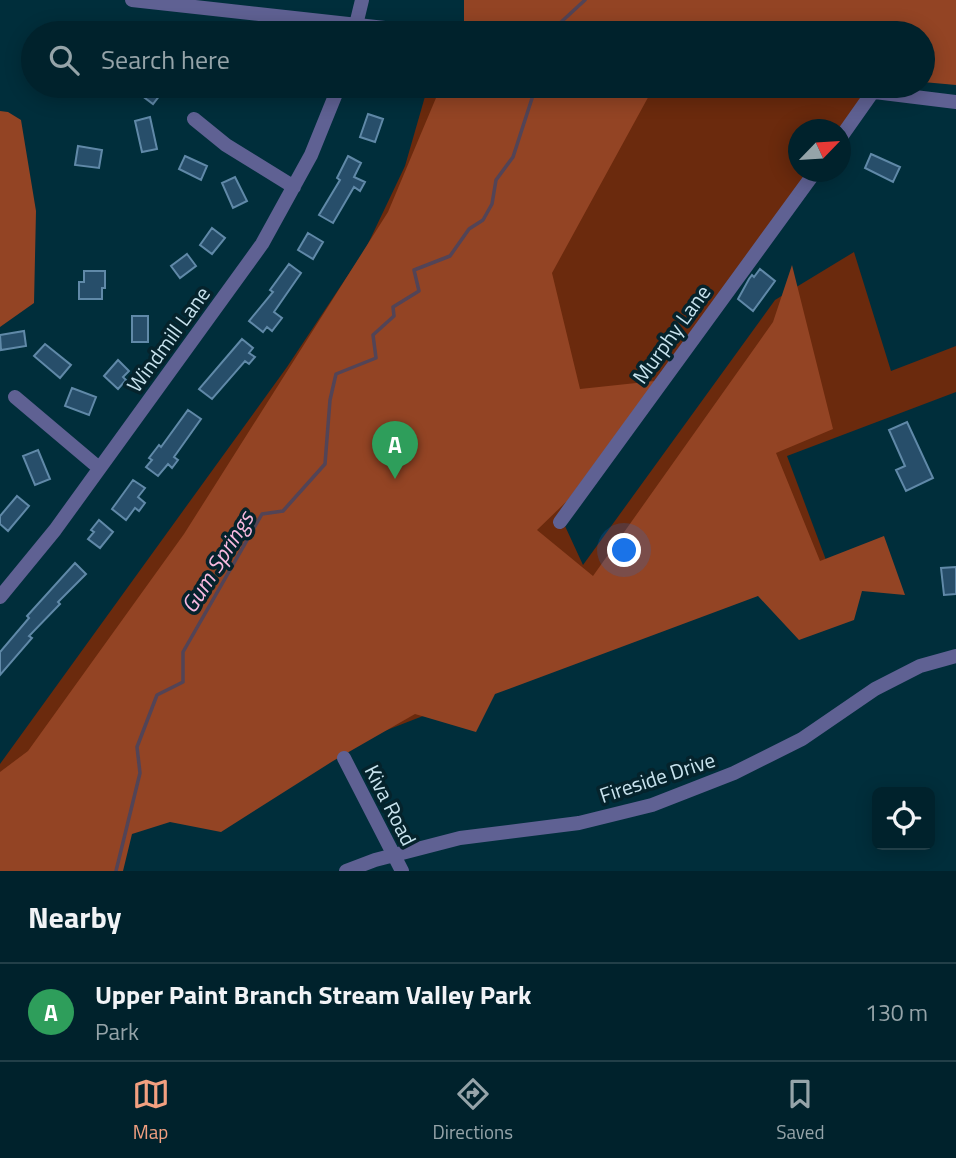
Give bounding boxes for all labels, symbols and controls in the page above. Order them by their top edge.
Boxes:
search box [21,21,935,98]
text: Search here [101,40,230,79]
icon: search [45,41,83,79]
north arrow [788,119,851,182]
street label: Murphy Lane [624,278,718,390]
street label: Windmill Lane [118,279,218,399]
pin: A [372,421,418,479]
water label: Gum Springs [172,502,263,620]
your location [607,533,641,567]
street label: Fireside Drive [595,743,719,811]
street label: Kiva Road [357,759,425,851]
map controls [872,787,935,850]
button: locate [872,787,935,850]
text: Nearby [28,894,121,940]
text: Upper Paint Branch Stream Valley Park [95,975,531,1014]
text: A [44,995,58,1030]
text: 130 m [865,995,928,1030]
text: Park [95,1014,139,1049]
tab: Map [132,1075,170,1146]
tab: Directions [433,1075,513,1146]
tab: Saved [776,1075,824,1146]

